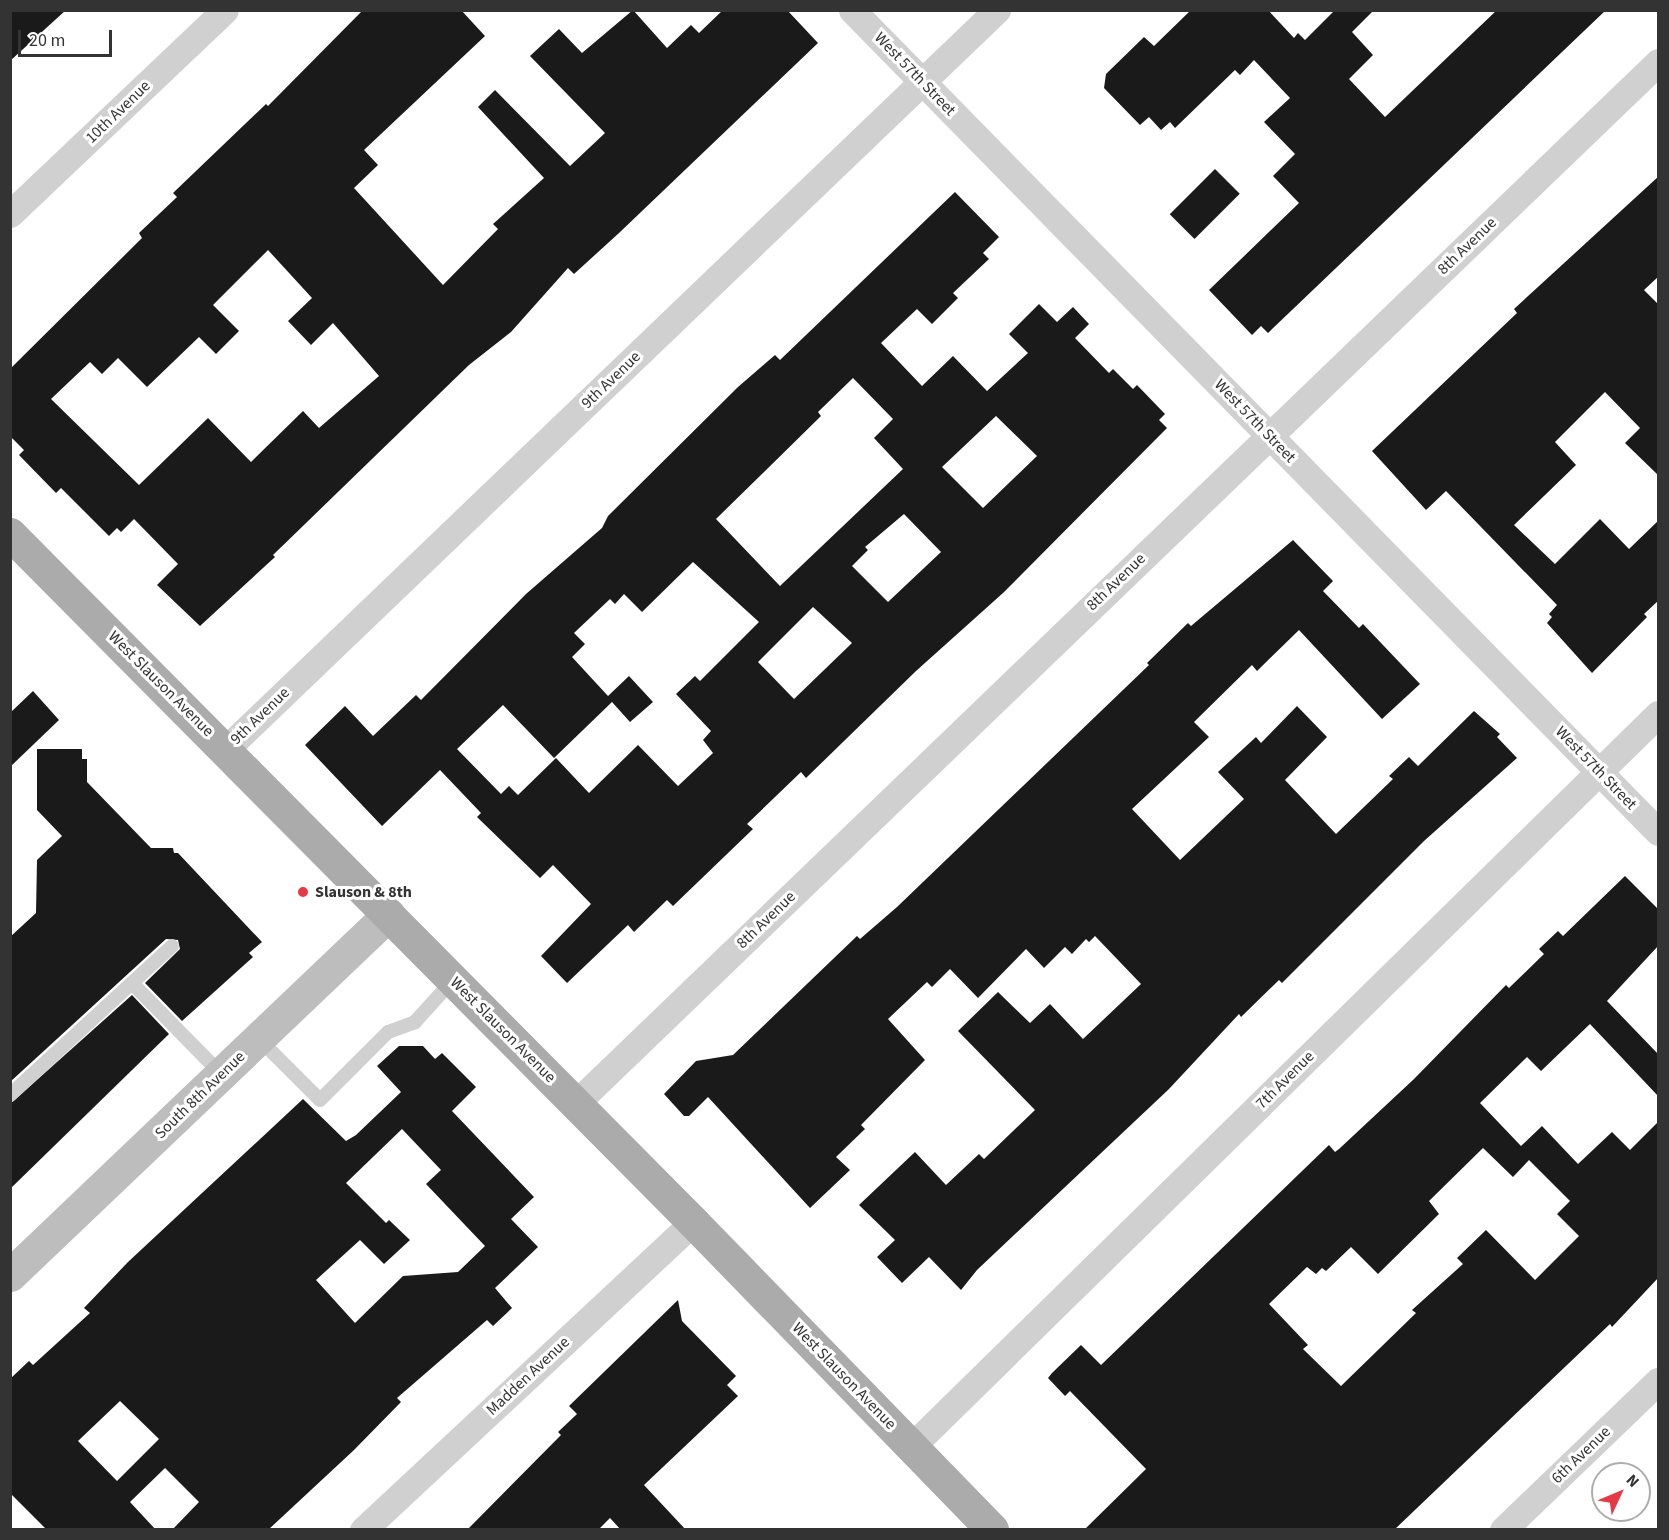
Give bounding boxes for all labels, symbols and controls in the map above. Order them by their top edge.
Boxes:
scale bar [21,18,116,56]
text: 20 m [29,28,65,53]
street label: West 57th Street [870,28,960,120]
street label: 10th Avenue [82,76,154,148]
street label: 8th Avenue [1434,213,1500,279]
street label: 9th Avenue [578,347,644,413]
street label: West 57th Street [1210,375,1300,467]
street label: 8th Avenue [1083,549,1149,615]
street label: West Slauson Avenue [104,627,218,741]
street label: 9th Avenue [227,683,293,749]
street label: West 57th Street [1551,722,1641,814]
place label: Slauson & 8th [315,882,412,902]
marker: Slauson & 8th [296,885,310,899]
street label: 8th Avenue [733,887,799,953]
street label: West Slauson Avenue [446,973,560,1087]
street label: South 8th Avenue [151,1047,249,1143]
street label: 7th Avenue [1252,1047,1318,1113]
street label: West Slauson Avenue [788,1318,900,1434]
street label: Madden Avenue [482,1333,574,1419]
street label: 6th Avenue [1548,1422,1614,1488]
north arrow [1591,1462,1651,1522]
text: N [1621,1469,1644,1492]

